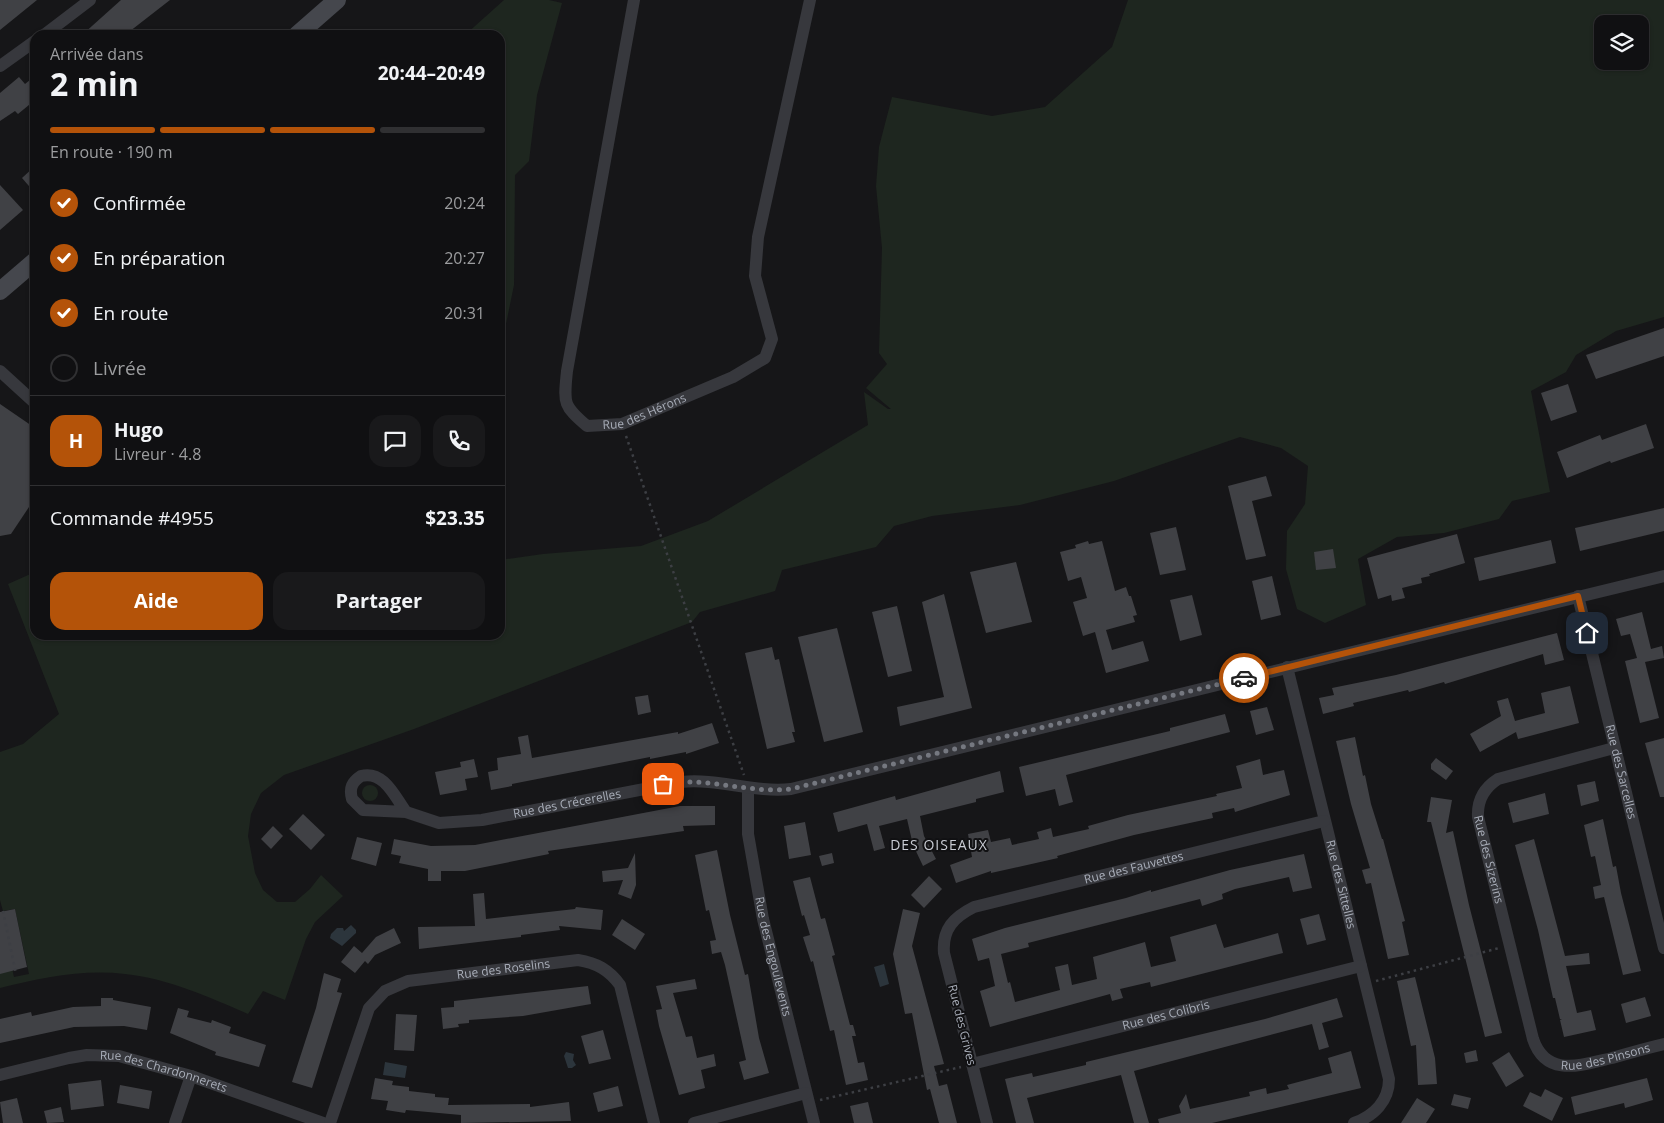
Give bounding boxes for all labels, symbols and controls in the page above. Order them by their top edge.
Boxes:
map controls [1594,15,1649,70]
button: layers [1594,15,1649,70]
text: Arrivée dans [50,43,143,65]
text: 20:44–20:49 [378,60,485,86]
text: 2 min [50,62,139,105]
text: En route · 190 m [50,141,172,163]
icon: check [50,189,78,217]
text: Confirmée [93,190,186,216]
text: 20:24 [444,192,485,214]
icon: check [50,244,78,272]
text: En préparation [93,245,225,271]
text: 20:27 [444,247,485,269]
icon: check [50,299,78,327]
text: En route [93,300,168,326]
text: 20:31 [444,302,485,324]
text: Livrée [93,355,146,381]
street label: Rue des Hérons [602,389,689,433]
button: chat [369,415,421,467]
button: phone [433,415,485,467]
text: Hugo [114,417,164,443]
text: H [69,428,83,454]
text: Livreur · 4.8 [114,443,201,465]
text: Commande #4955 [50,505,214,531]
text: $23.35 [425,505,485,531]
button: Aide [50,572,263,630]
button: Partager [273,572,485,630]
pin [1566,612,1608,654]
icon: home [1573,619,1601,647]
courier [1219,653,1269,703]
icon: car [1230,664,1258,692]
street label: Rue des Sarcelles [1602,723,1641,821]
pin [642,763,684,805]
icon: bag [649,770,677,798]
street label: Rue des Crécerelles [512,785,623,822]
street label: Rue des Sizerins [1470,813,1508,906]
district label: DES OISEAUX [890,835,988,854]
street label: Rue des Sittelles [1322,838,1361,931]
street label: Rue des Fauvettes [1082,847,1185,888]
street label: Rue des Engoulevents [751,895,796,1018]
street label: Rue des Roselins [456,954,551,983]
street label: Rue des Grives [944,983,981,1067]
street label: Rue des Colibris [1120,995,1212,1034]
street label: Rue des Pinsons [1560,1039,1652,1074]
street label: Rue des Chardonnerets [100,1046,230,1096]

